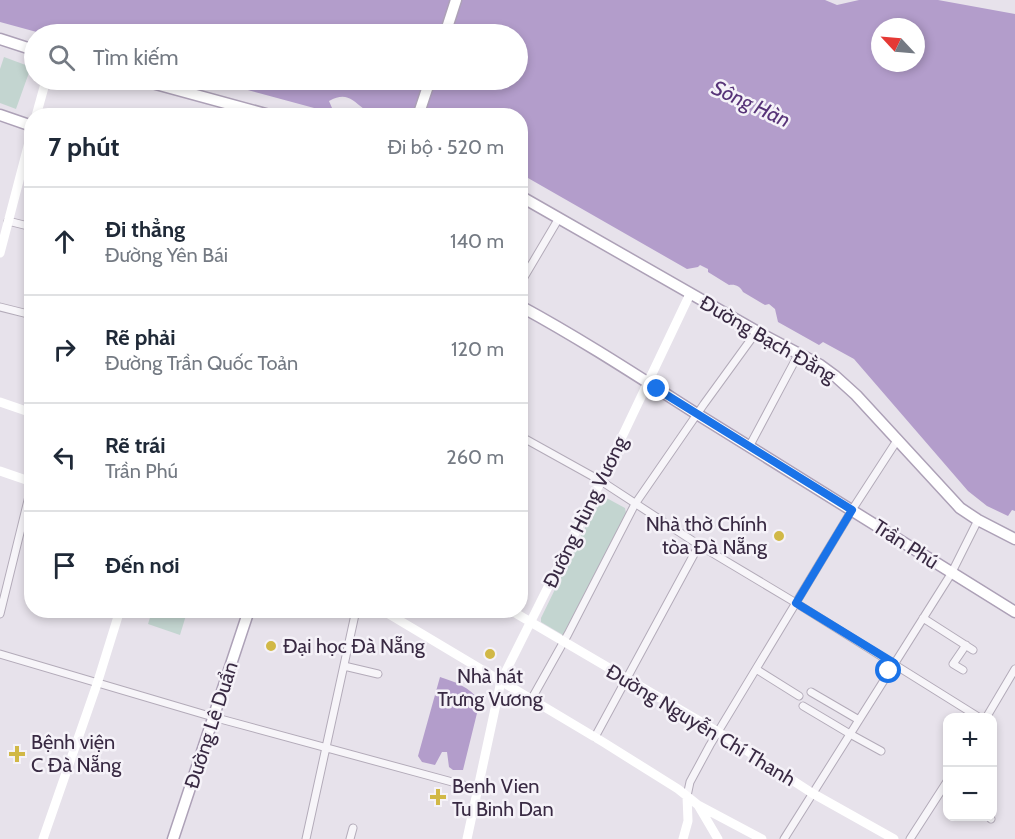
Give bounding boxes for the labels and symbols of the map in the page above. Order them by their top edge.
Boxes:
north arrow [871,18,925,72]
water label: Sông Hàn [708,75,794,132]
street label: Đường Bạch Đằng [696,290,841,388]
route end [643,375,669,401]
street label: Đường Hùng Vương [538,431,633,592]
place label: Nhà thờ Chính tòa Đà Nẵng [646,512,768,559]
street label: Trần Phú [869,514,943,574]
marker: Nhà thờ Chính tòa Đà Nẵng [772,529,786,543]
place label: Đại học Đà Nẵng [283,634,426,658]
marker: Đại học Đà Nẵng [264,639,278,653]
marker: Nhà hát Trưng Vương [483,647,497,661]
route start [875,657,901,683]
street label: Đường Lê Duẩn [179,659,243,791]
street label: Đường Nguyễn Chí Thanh [602,659,800,791]
place label: Nhà hát Trưng Vương [437,664,544,711]
place label: Bệnh viện C Đà Nẵng [31,730,122,777]
marker: Bệnh viện C Đà Nẵng [8,745,26,763]
place label: Benh Vien Tu Binh Dan [452,774,554,821]
marker: Benh Vien Tu Binh Dan [429,788,447,806]

